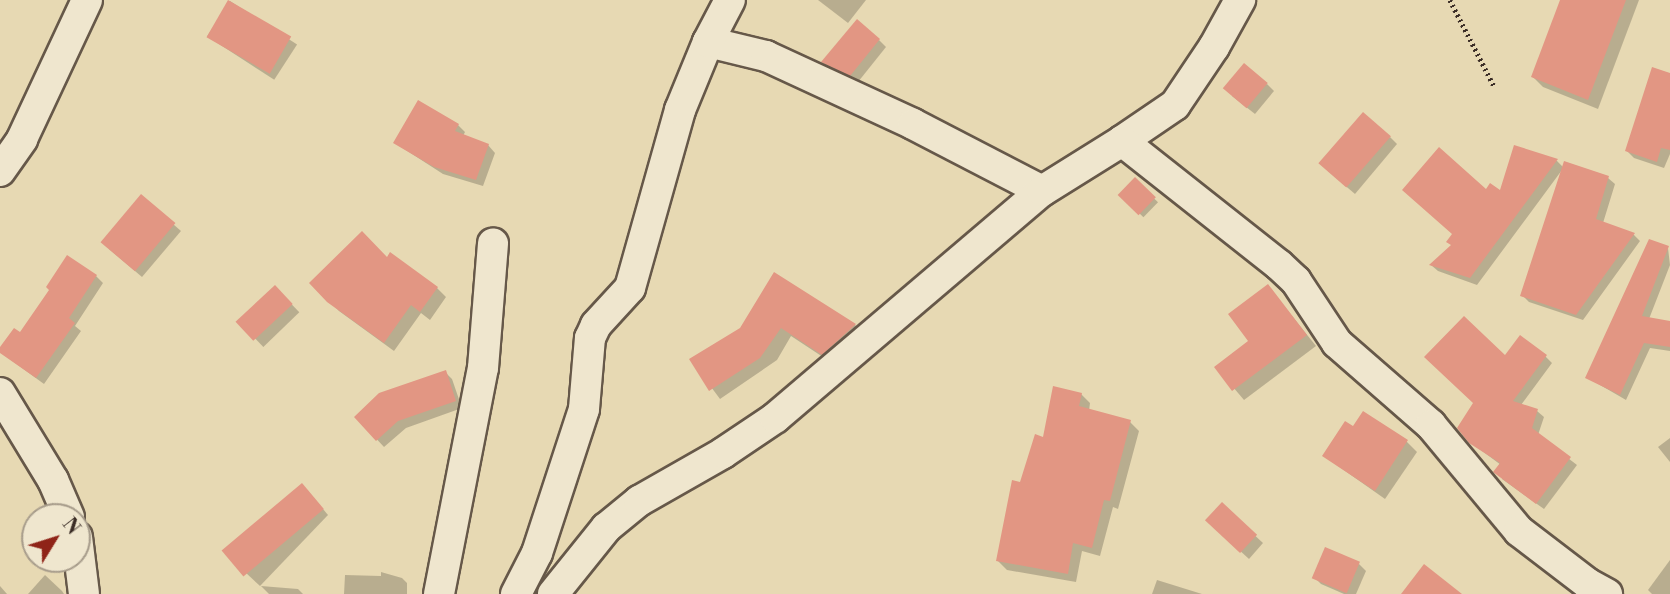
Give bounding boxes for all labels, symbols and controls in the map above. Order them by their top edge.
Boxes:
north arrow [21,503,91,573]
text: N [57,513,85,540]

